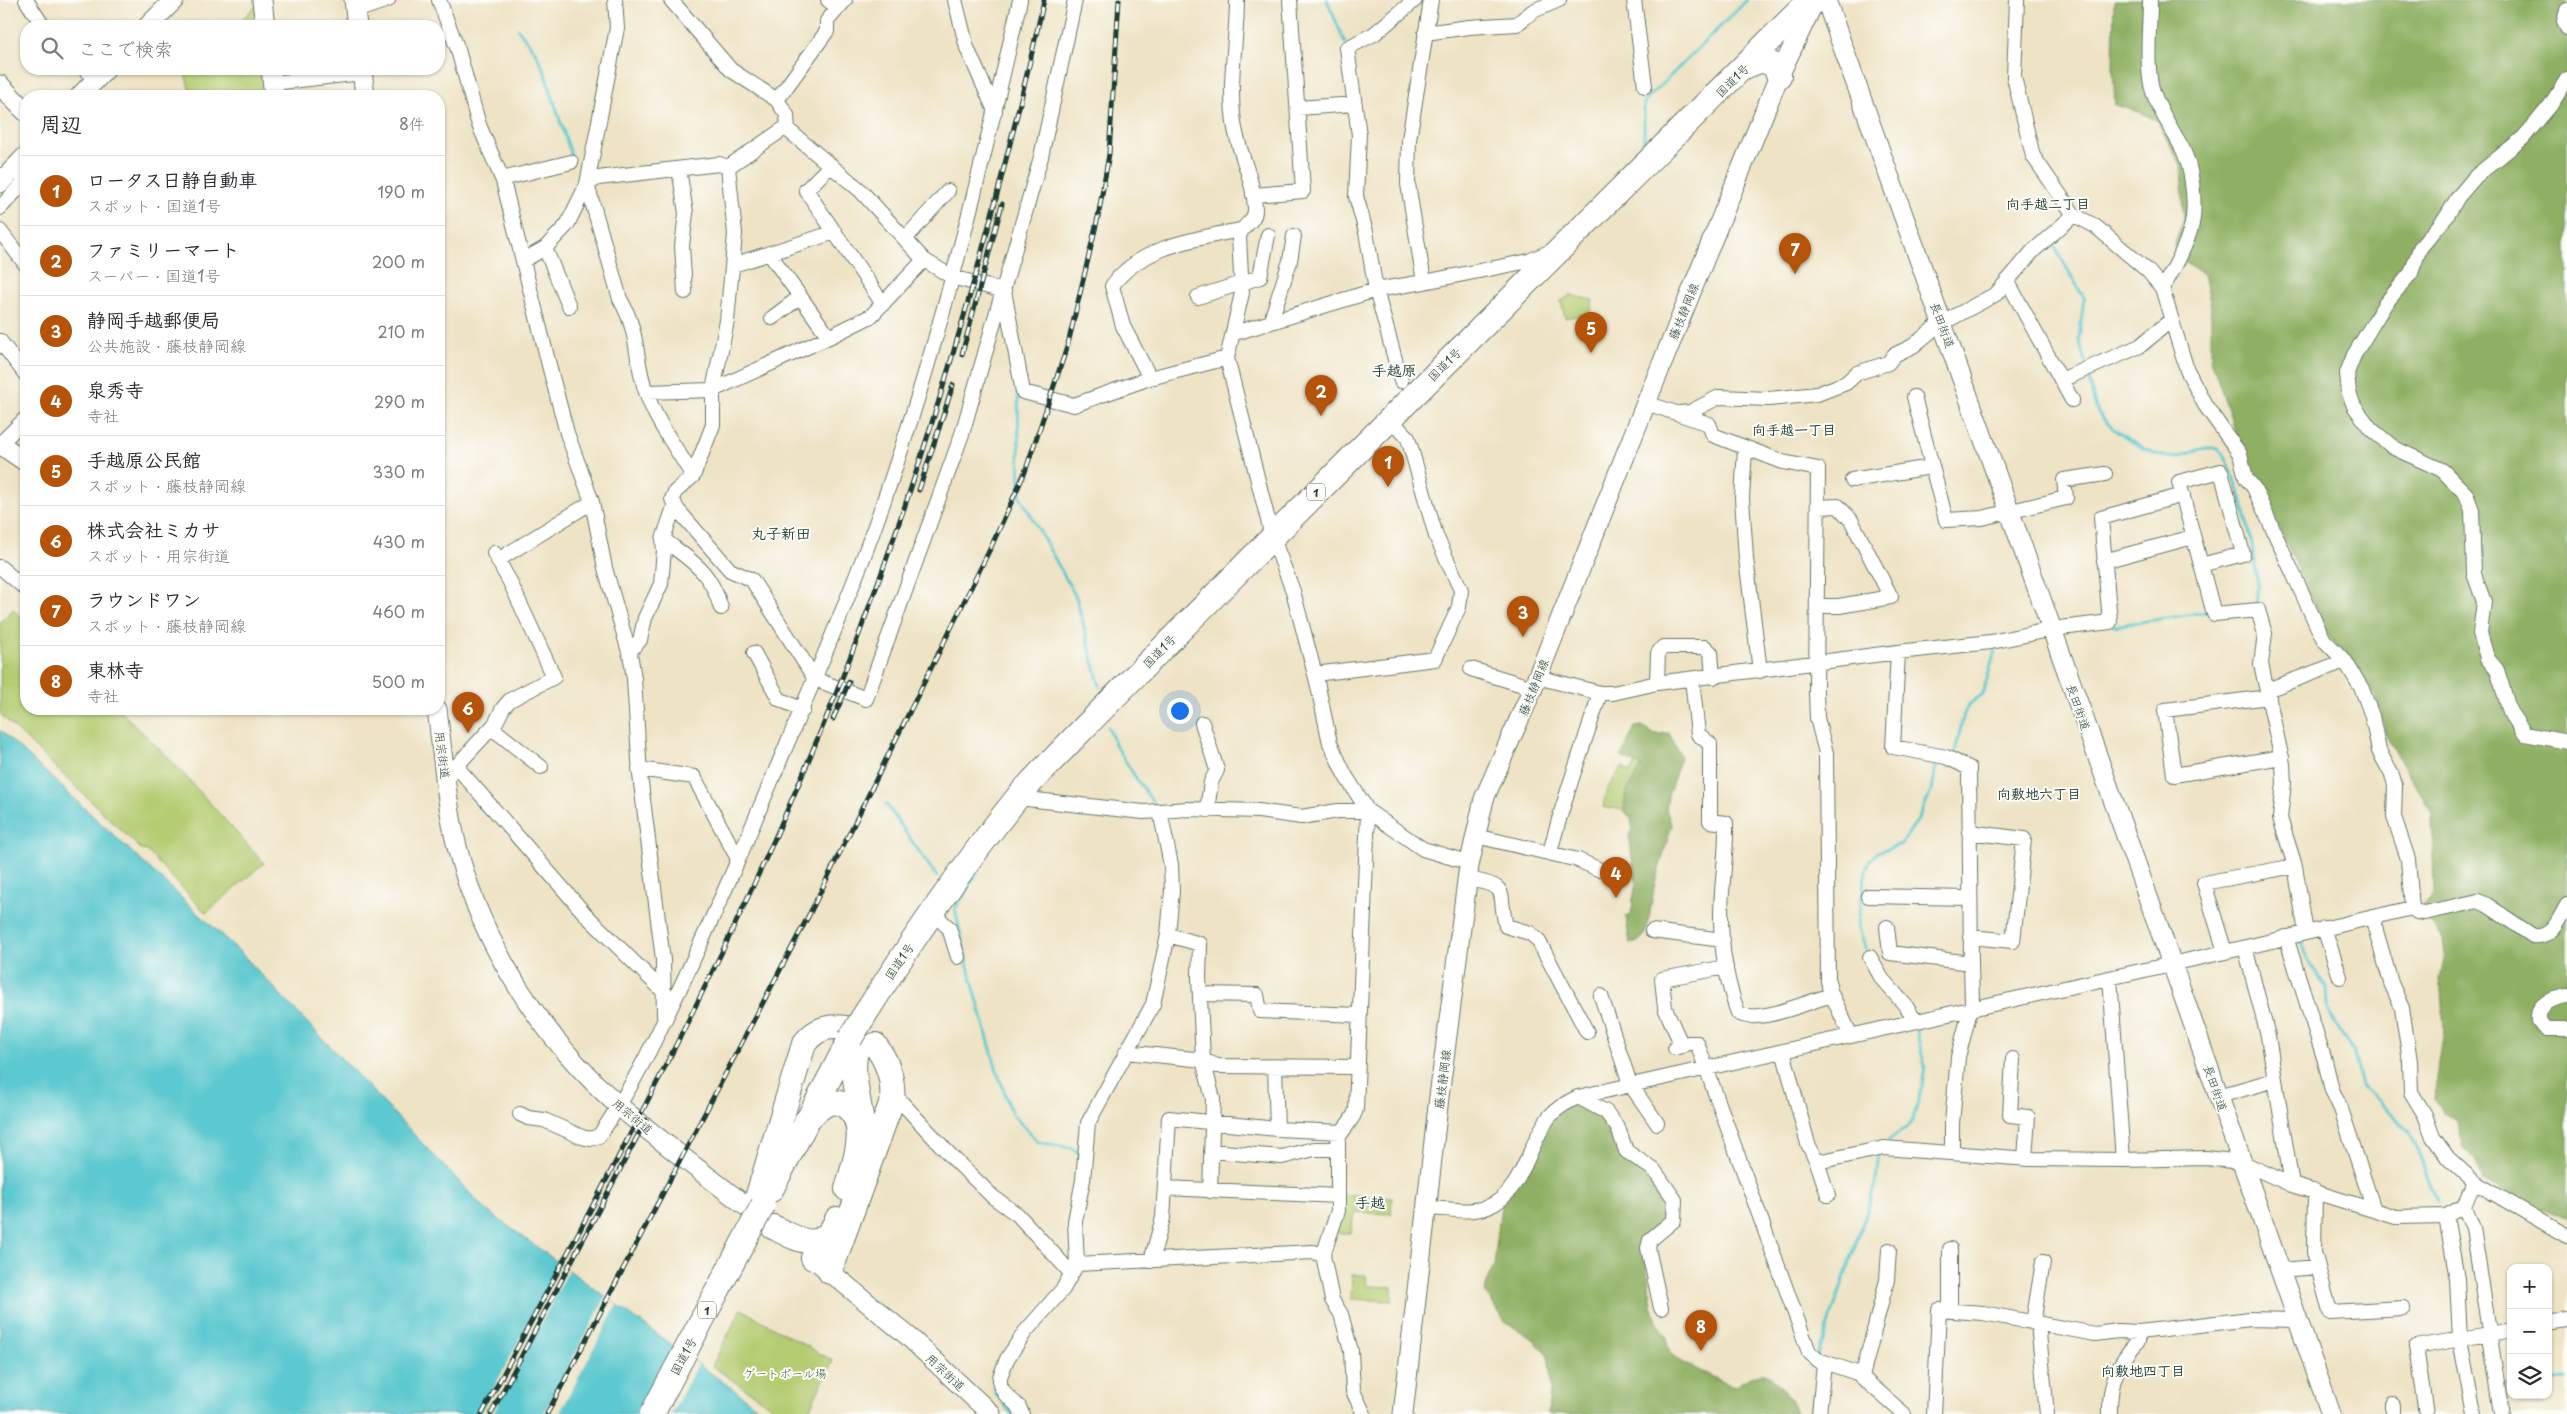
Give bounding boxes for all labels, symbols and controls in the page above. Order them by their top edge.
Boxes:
search box [20,20,445,75]
icon: search [38,34,66,62]
text: ここで検索 [78,34,173,62]
street label: 国道1号 [1711,59,1753,101]
text: 周辺 [40,107,82,139]
text: 8件 [399,111,425,135]
text: ロータス日静自動車 [87,165,258,193]
text: 1 [52,179,60,203]
text: 190 m [377,179,425,203]
text: スポット · 国道1号 [87,193,221,217]
district label: 向手越二丁目 [2006,193,2090,214]
pin: 7 [1779,233,1811,274]
text: ファミリーマート [87,235,240,263]
text: 2 [50,249,62,273]
text: 200 m [372,249,425,273]
text: スーパー · 国道1号 [87,263,221,287]
street label: 藤枝静岡線 [1663,280,1703,342]
street label: 長田街道 [1926,299,1960,351]
text: 静岡手越郵便局 [87,305,220,333]
pin: 5 [1575,312,1607,353]
text: 3 [51,319,61,343]
text: 210 m [377,319,425,343]
text: 公共施設 · 藤枝静岡線 [87,333,246,357]
street label: 国道1号 [1423,343,1465,385]
district label: 手越原 [1371,358,1417,381]
text: 泉秀寺 [87,375,144,403]
pin: 2 [1305,375,1337,416]
text: 4 [51,389,61,413]
text: 290 m [374,389,425,413]
text: 寺社 [87,403,119,427]
district label: 向手越一丁目 [1752,419,1836,440]
text: 手越原公民館 [87,445,201,473]
pin: 1 [1372,446,1404,487]
text: 5 [51,459,61,483]
text: 330 m [372,459,425,483]
text: スポット · 藤枝静岡線 [87,473,246,497]
road number: 1 [1307,484,1325,501]
text: 株式会社ミカサ [87,515,220,543]
district label: 丸子新田 [751,521,811,544]
text: 6 [50,529,62,553]
text: 430 m [373,529,425,553]
text: スポット · 用宗街道 [87,543,230,567]
text: ラウンドワン [87,585,201,613]
pin: 3 [1507,596,1539,637]
text: 7 [51,599,61,623]
text: 460 m [373,599,425,623]
text: スポット · 藤枝静岡線 [87,613,246,637]
street label: 国道1号 [1138,630,1180,672]
text: 東林寺 [87,655,144,683]
street label: 藤枝静岡線 [1513,656,1553,718]
text: 8 [51,669,61,693]
text: 500 m [372,669,425,693]
street label: 長田街道 [2063,681,2095,733]
text: 寺社 [87,683,119,707]
pin: 6 [452,692,484,733]
your location [1167,698,1193,724]
street label: 用宗街道 [431,730,455,780]
district label: 向敷地六丁目 [1997,783,2081,804]
pin: 4 [1600,857,1632,898]
street label: 国道1号 [880,939,918,983]
street label: 藤枝静岡線 [1429,1048,1455,1110]
street label: 長田街道 [2200,1062,2232,1114]
street label: 用宗街道 [609,1094,657,1138]
district label: 手越 [1355,1190,1385,1213]
map controls [2507,1264,2552,1399]
button: + [2507,1264,2552,1309]
road number: 1 [698,1302,716,1318]
button: − [2507,1309,2552,1354]
pin: 8 [1685,1310,1717,1351]
street label: 国道1号 [665,1334,701,1378]
street label: 用宗街道 [922,1349,970,1395]
button: layers [2507,1354,2552,1399]
district label: 向敷地四丁目 [2101,1360,2185,1381]
park label: ゲートボール場 [743,1364,827,1382]

